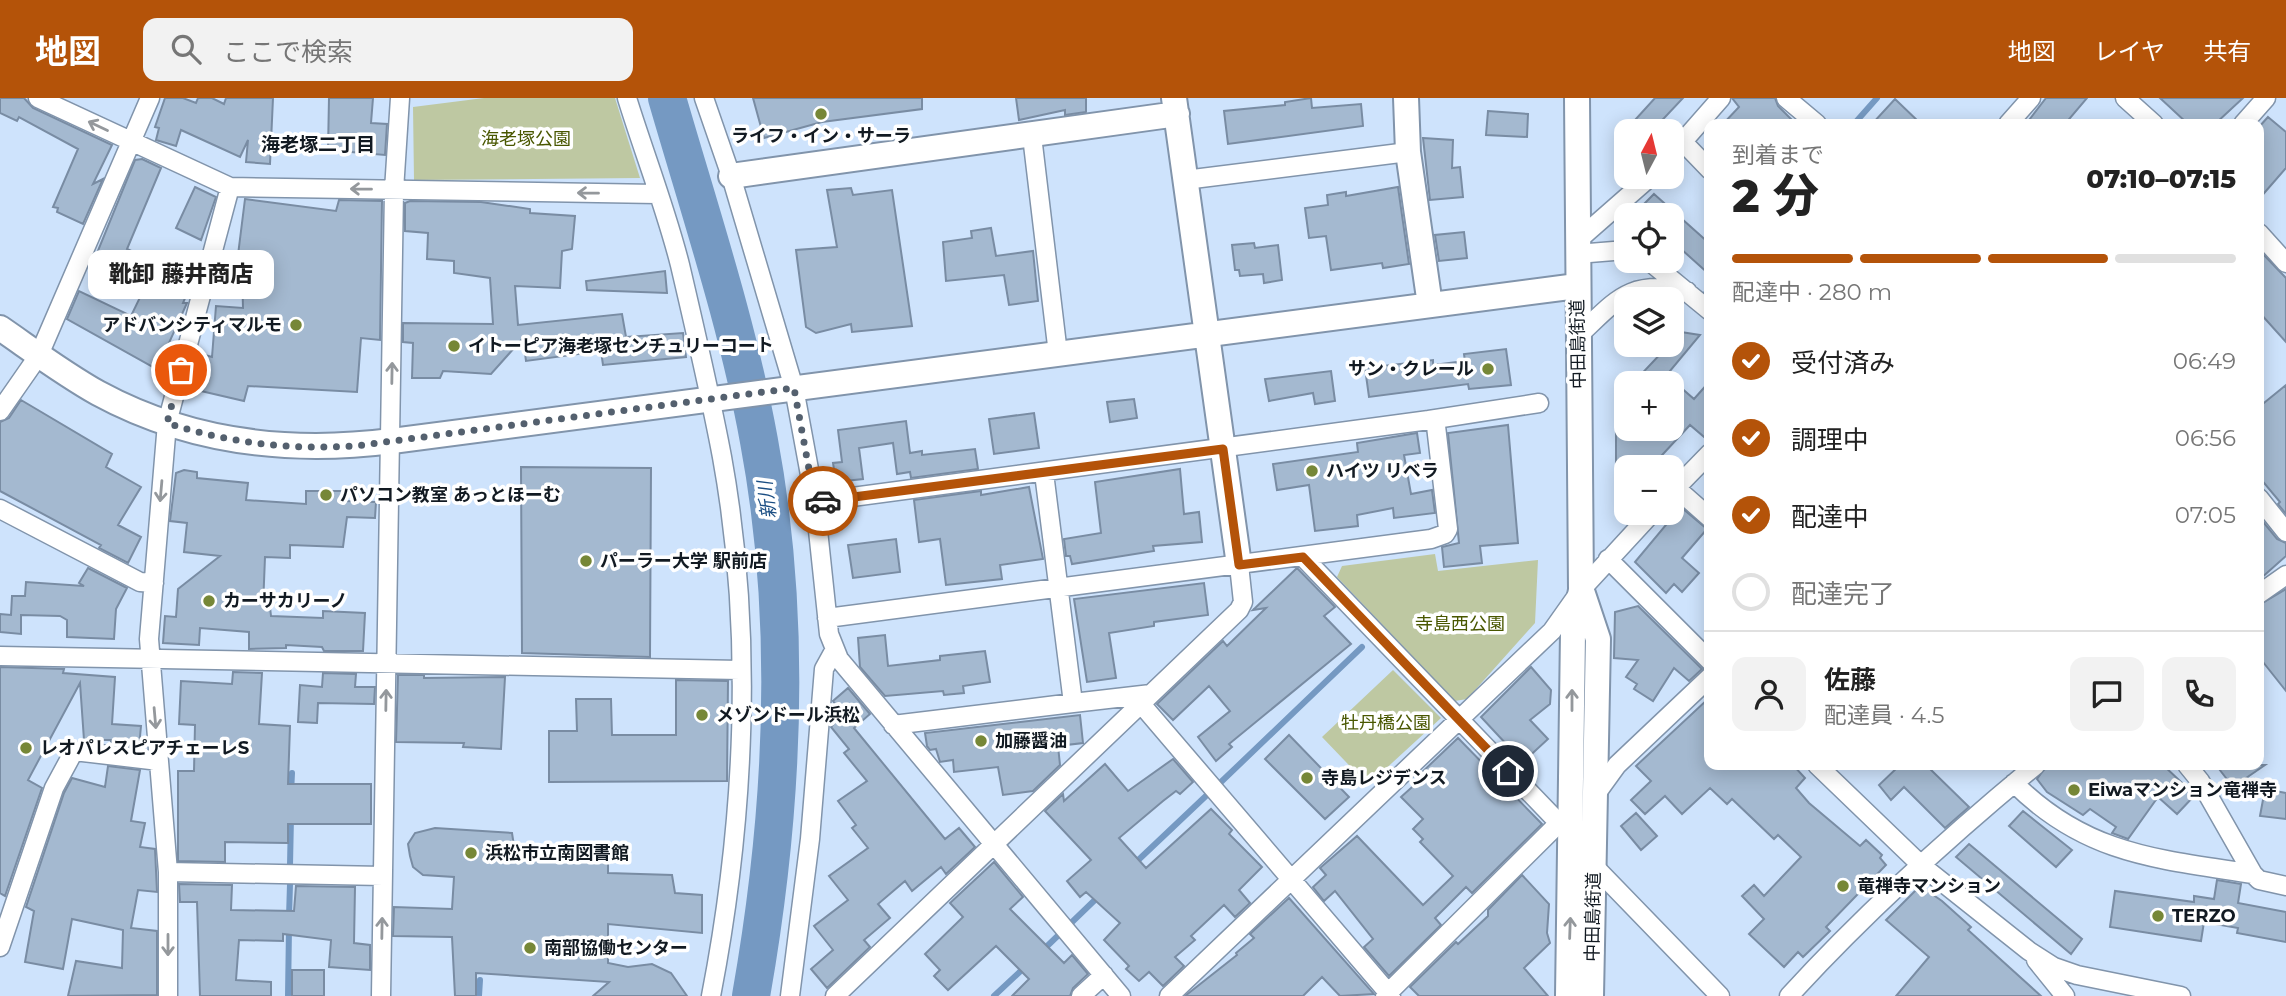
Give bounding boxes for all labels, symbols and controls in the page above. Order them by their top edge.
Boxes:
search box [143,18,633,81]
icon: search [167,30,205,68]
text: 地図 [35,31,101,71]
text: ここで検索 [223,36,353,68]
text: 地図 [2008,37,2056,66]
text: レイヤ [2094,37,2165,66]
text: 共有 [2203,37,2251,66]
marker: ライフ・イン・サーラ [813,106,829,122]
one-way arrow [88,119,109,132]
north arrow [1614,119,1684,189]
map controls [1614,119,1684,525]
place label: ライフ・イン・サーラ [731,125,911,147]
park label: 海老塚公園 [481,128,571,150]
district label: 海老塚二丁目 [261,133,375,156]
text: 到着まで [1732,141,1824,169]
text: 07:10–07:15 [2086,163,2236,195]
text: 2 分 [1732,167,1819,224]
one-way arrow [350,183,373,196]
one-way arrow [577,186,600,200]
button: locate [1614,203,1684,273]
callout: 靴卸 藤井商店 [88,251,274,300]
text: 靴卸 藤井商店 [109,260,253,288]
text: 配達中 · 280 m [1732,278,1892,306]
button: layers [1614,287,1684,357]
street label: 中田島街道 [1566,299,1590,389]
place label: アドバンシティマルモ [102,314,282,336]
marker: アドバンシティマルモ [288,317,304,333]
place label: イトーピア海老塚センチュリーコート [468,335,774,357]
marker: イトーピア海老塚センチュリーコート [446,338,462,354]
pin [151,340,211,400]
icon: check [1732,342,1770,380]
text: 受付済み [1791,347,1895,379]
text: 06:49 [2173,347,2236,375]
icon: bag [162,351,200,389]
place label: サン・クレール [1348,358,1474,380]
marker: サン・クレール [1480,361,1496,377]
one-way arrow [385,362,399,385]
button: + [1614,371,1684,441]
icon: check [1732,419,1770,457]
text: 調理中 [1791,424,1869,456]
text: 06:56 [2175,424,2236,452]
button: − [1614,455,1684,525]
place label: ハイツ リベラ [1326,460,1439,482]
marker: ハイツ リベラ [1304,463,1320,479]
courier [788,466,858,536]
water label: 新川 [753,478,781,520]
one-way arrow [154,479,167,502]
icon: car [804,482,842,520]
place label: パソコン教室 あっとほーむ [340,484,561,506]
marker: パソコン教室 あっとほーむ [318,487,334,503]
icon: check [1732,496,1770,534]
text: 配達中 [1791,501,1869,533]
text: 07:05 [2175,501,2236,529]
place label: パーラー大学 駅前店 [600,550,767,572]
marker: パーラー大学 駅前店 [578,553,594,569]
text: 配達完了 [1791,578,1895,610]
place label: カーサカリーノ [223,590,348,612]
marker: カーサカリーノ [201,593,217,609]
park label: 寺島西公園 [1415,613,1505,635]
button: person [1732,657,1806,731]
button: chat [2070,657,2144,731]
button: phone [2162,657,2236,731]
text: 佐藤 [1824,664,1876,696]
one-way arrow [379,689,393,712]
one-way arrow [1565,689,1579,712]
text: 配達員 · 4.5 [1824,701,1944,729]
place label: メゾンドール浜松 [716,704,860,726]
one-way arrow [149,706,162,728]
marker: メゾンドール浜松 [694,707,710,723]
park label: 牡丹橋公園 [1341,712,1431,734]
place label: 加藤醤油 [995,730,1067,752]
marker: 加藤醤油 [973,733,989,749]
place label: レオパレスピアチェーレS [40,737,249,759]
marker: レオパレスピアチェーレS [18,740,34,756]
pin [1478,741,1538,801]
icon: home [1489,752,1527,790]
place label: 寺島レジデンス [1321,767,1447,789]
marker: 寺島レジデンス [1299,770,1315,786]
place label: Eiwaマンション竜禅寺 [2088,779,2277,801]
marker: Eiwaマンション竜禅寺 [2066,782,2082,798]
place label: 浜松市立南図書館 [485,842,629,864]
marker: 浜松市立南図書館 [463,845,479,861]
street label: 中田島街道 [1581,872,1605,962]
place label: 竜禅寺マンション [1857,875,2001,897]
marker: 竜禅寺マンション [1835,878,1851,894]
place label: TERZO [2172,905,2236,927]
marker: TERZO [2150,908,2166,924]
one-way arrow [375,917,389,940]
one-way arrow [1563,917,1576,940]
one-way arrow [161,933,175,956]
place label: 南部協働センター [544,937,688,959]
marker: 南部協働センター [522,940,538,956]

